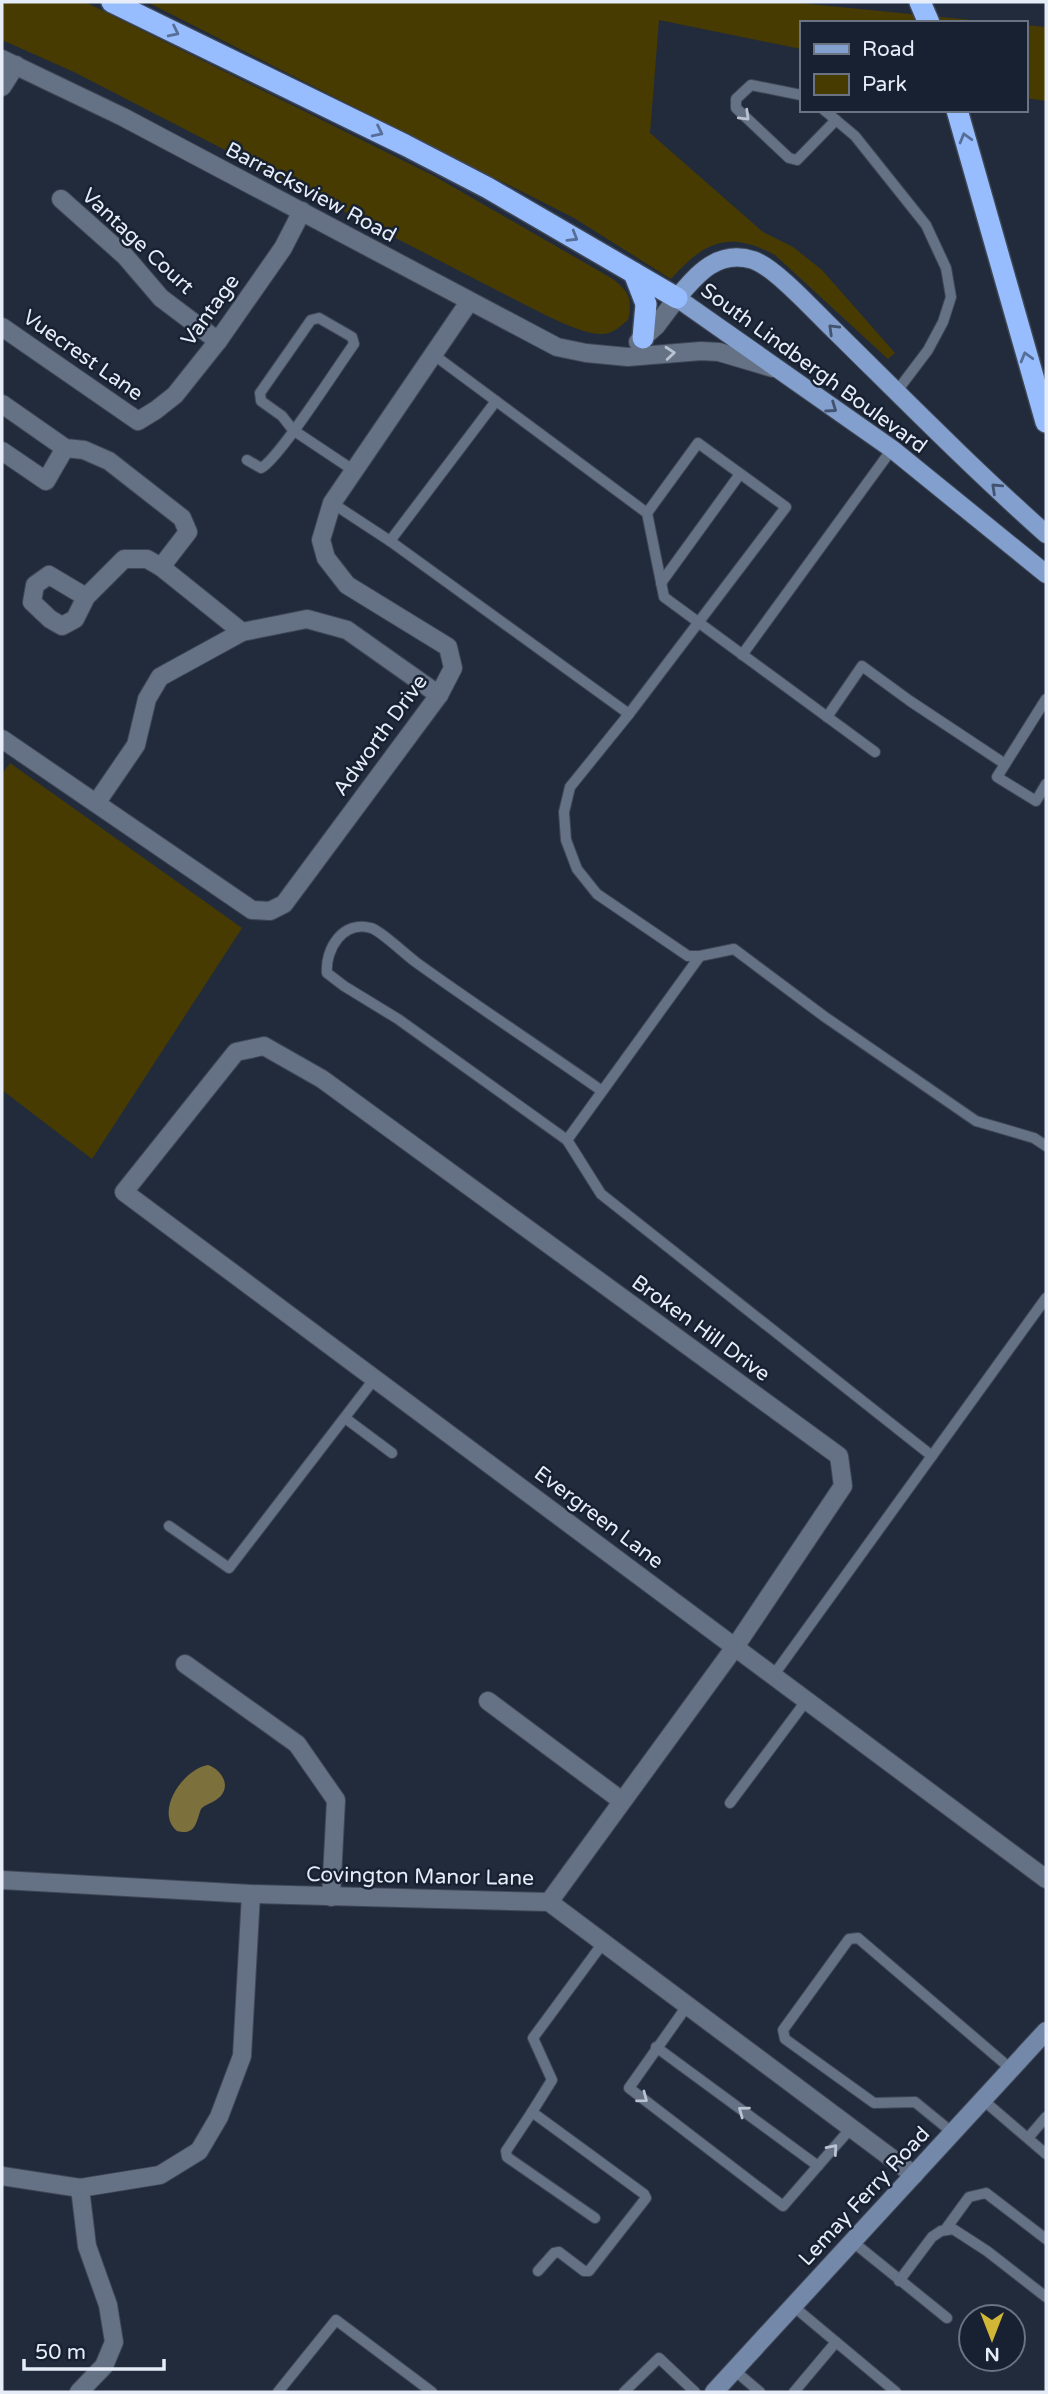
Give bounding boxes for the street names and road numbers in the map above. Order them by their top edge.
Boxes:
street label: Barracksview Road [221,137,400,248]
street label: Vantage Court [76,183,199,300]
street label: Vantage [176,269,245,351]
street label: South Lindbergh Boulevard [696,278,932,459]
street label: Vuecrest Lane [18,305,148,406]
street label: Adworth Drive [328,670,433,801]
street label: Broken Hill Drive [627,1270,775,1387]
street label: Evergreen Lane [529,1461,668,1574]
street label: Covington Manor Lane [306,1862,534,1891]
street label: Lemay Ferry Road [793,2122,935,2271]

